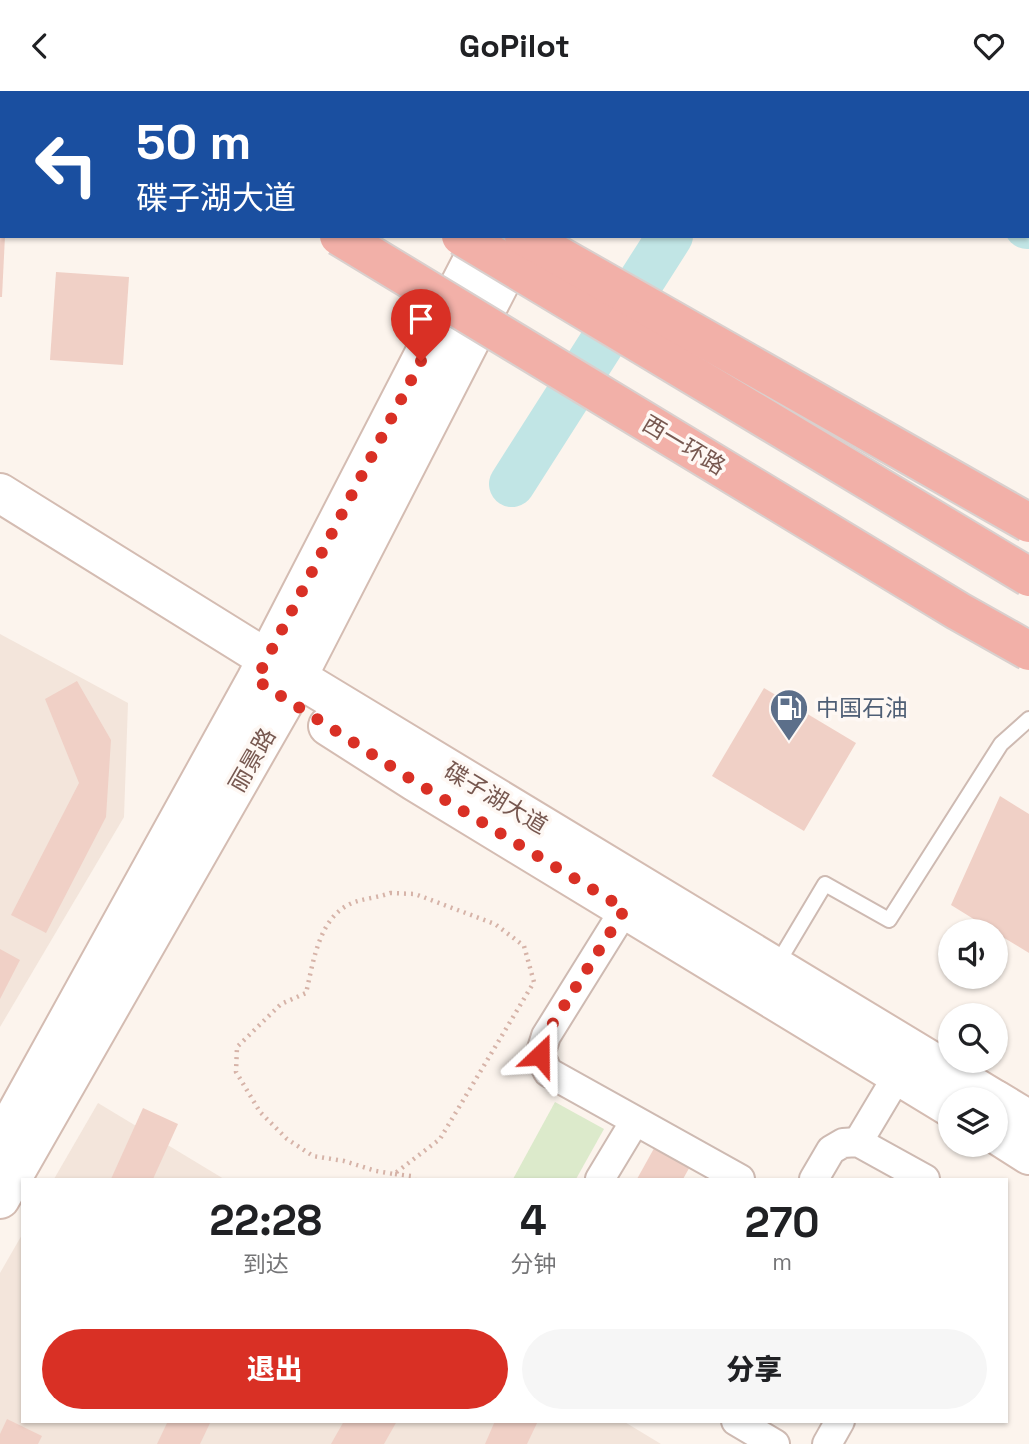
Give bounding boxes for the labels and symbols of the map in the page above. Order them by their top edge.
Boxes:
pin [391,289,451,361]
street label: 西一环路 [637,408,731,482]
fuel station icon: 中国石油 [768,687,810,742]
place label: 中国石油 [816,693,908,723]
street label: 丽景路 [222,723,282,797]
street label: 碟子湖大道 [439,756,553,840]
position arrow [503,1018,577,1092]

